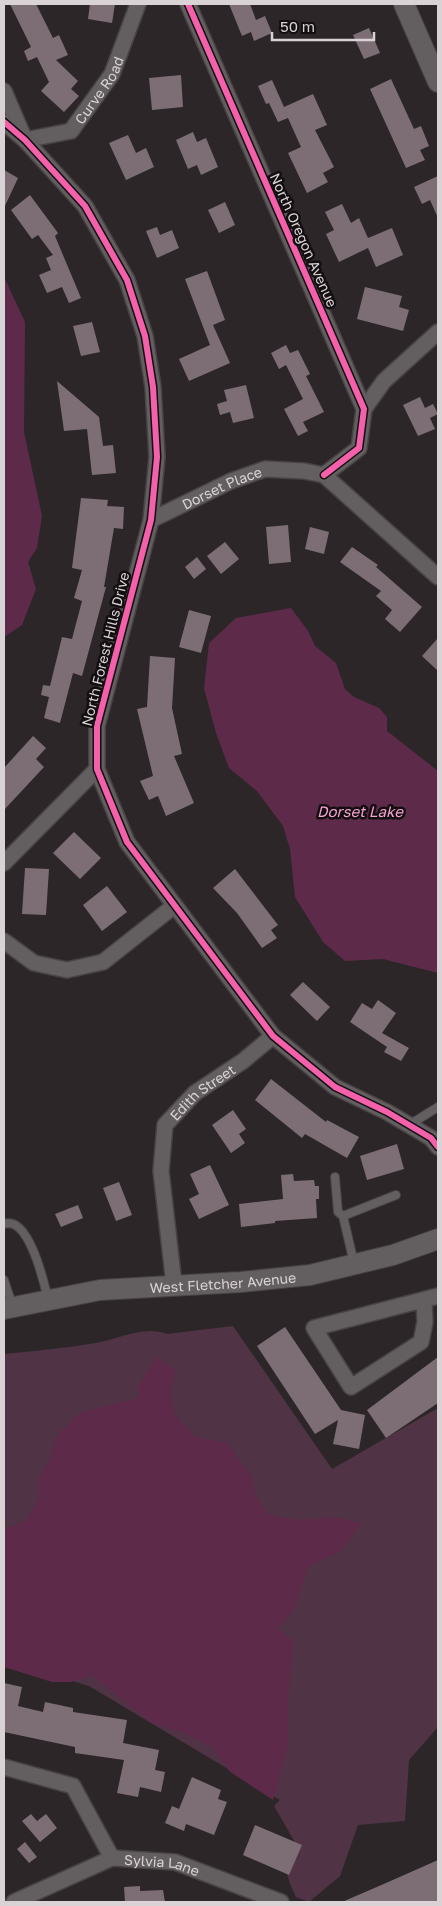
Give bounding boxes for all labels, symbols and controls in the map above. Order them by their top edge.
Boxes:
scale bar [272,10,374,42]
text: 50 m [280,17,315,35]
street label: Curve Road [71,54,126,127]
street label: North Oregon Avenue [267,170,341,310]
street label: Dorset Place [179,462,264,512]
street label: North Forest Hills Drive [78,570,132,728]
water label: Dorset Lake [317,802,404,820]
street label: Edith Street [166,1060,238,1123]
street label: West Fletcher Avenue [149,1268,297,1296]
street label: Sylvia Lane [124,1850,202,1879]

